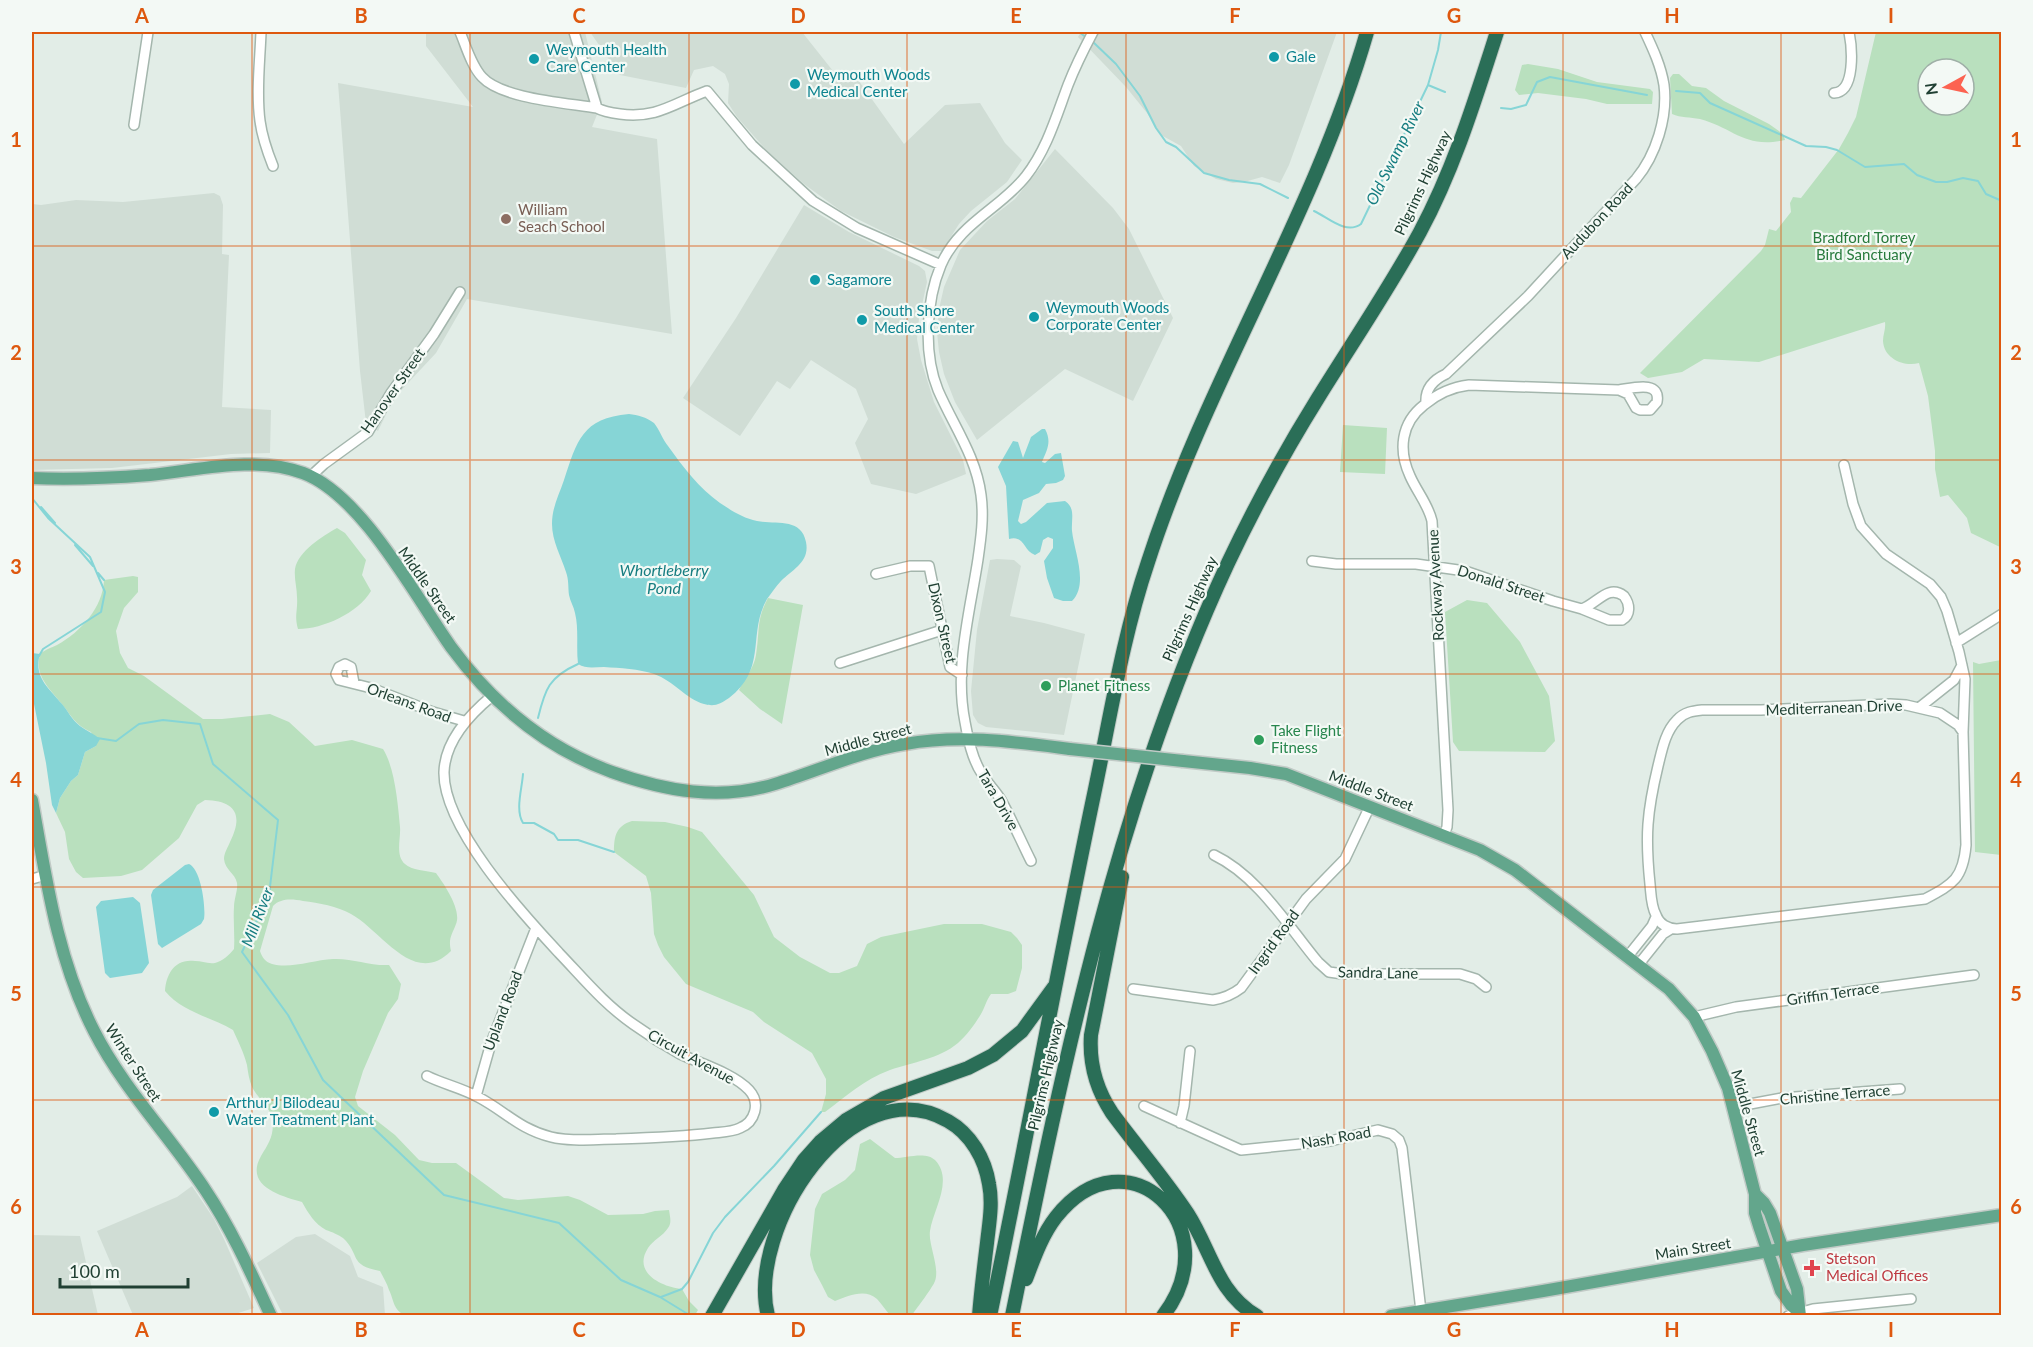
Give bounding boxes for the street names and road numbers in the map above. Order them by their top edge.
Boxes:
street label: Pilgrims Highway [1390,127,1454,238]
street label: Audubon Road [1556,179,1636,262]
street label: Hanover Street [356,344,428,436]
street label: Rockway Avenue [1423,529,1447,641]
street label: Middle Street [395,543,461,627]
street label: Pilgrims Highway [1158,553,1220,664]
street label: Donald Street [1455,560,1548,606]
street label: Dixon Street [925,581,961,665]
street label: Orleans Road [365,679,454,726]
street label: Mediterranean Drive [1765,696,1903,718]
street label: Middle Street [822,719,914,759]
street label: Tara Drive [974,766,1023,833]
street label: Middle Street [1327,766,1417,815]
street label: Ingrid Road [1244,906,1302,977]
street label: Sandra Lane [1338,962,1418,982]
street label: Upland Road [479,968,526,1053]
street label: Griffin Terrace [1785,978,1880,1008]
street label: Pilgrims Highway [1023,1017,1067,1132]
street label: Winter Street [102,1020,166,1105]
street label: Circuit Avenue [645,1025,738,1087]
street label: Middle Street [1728,1067,1770,1159]
street label: Christine Terrace [1779,1080,1891,1108]
street label: Nash Road [1299,1122,1372,1152]
street label: Main Street [1654,1233,1733,1263]

